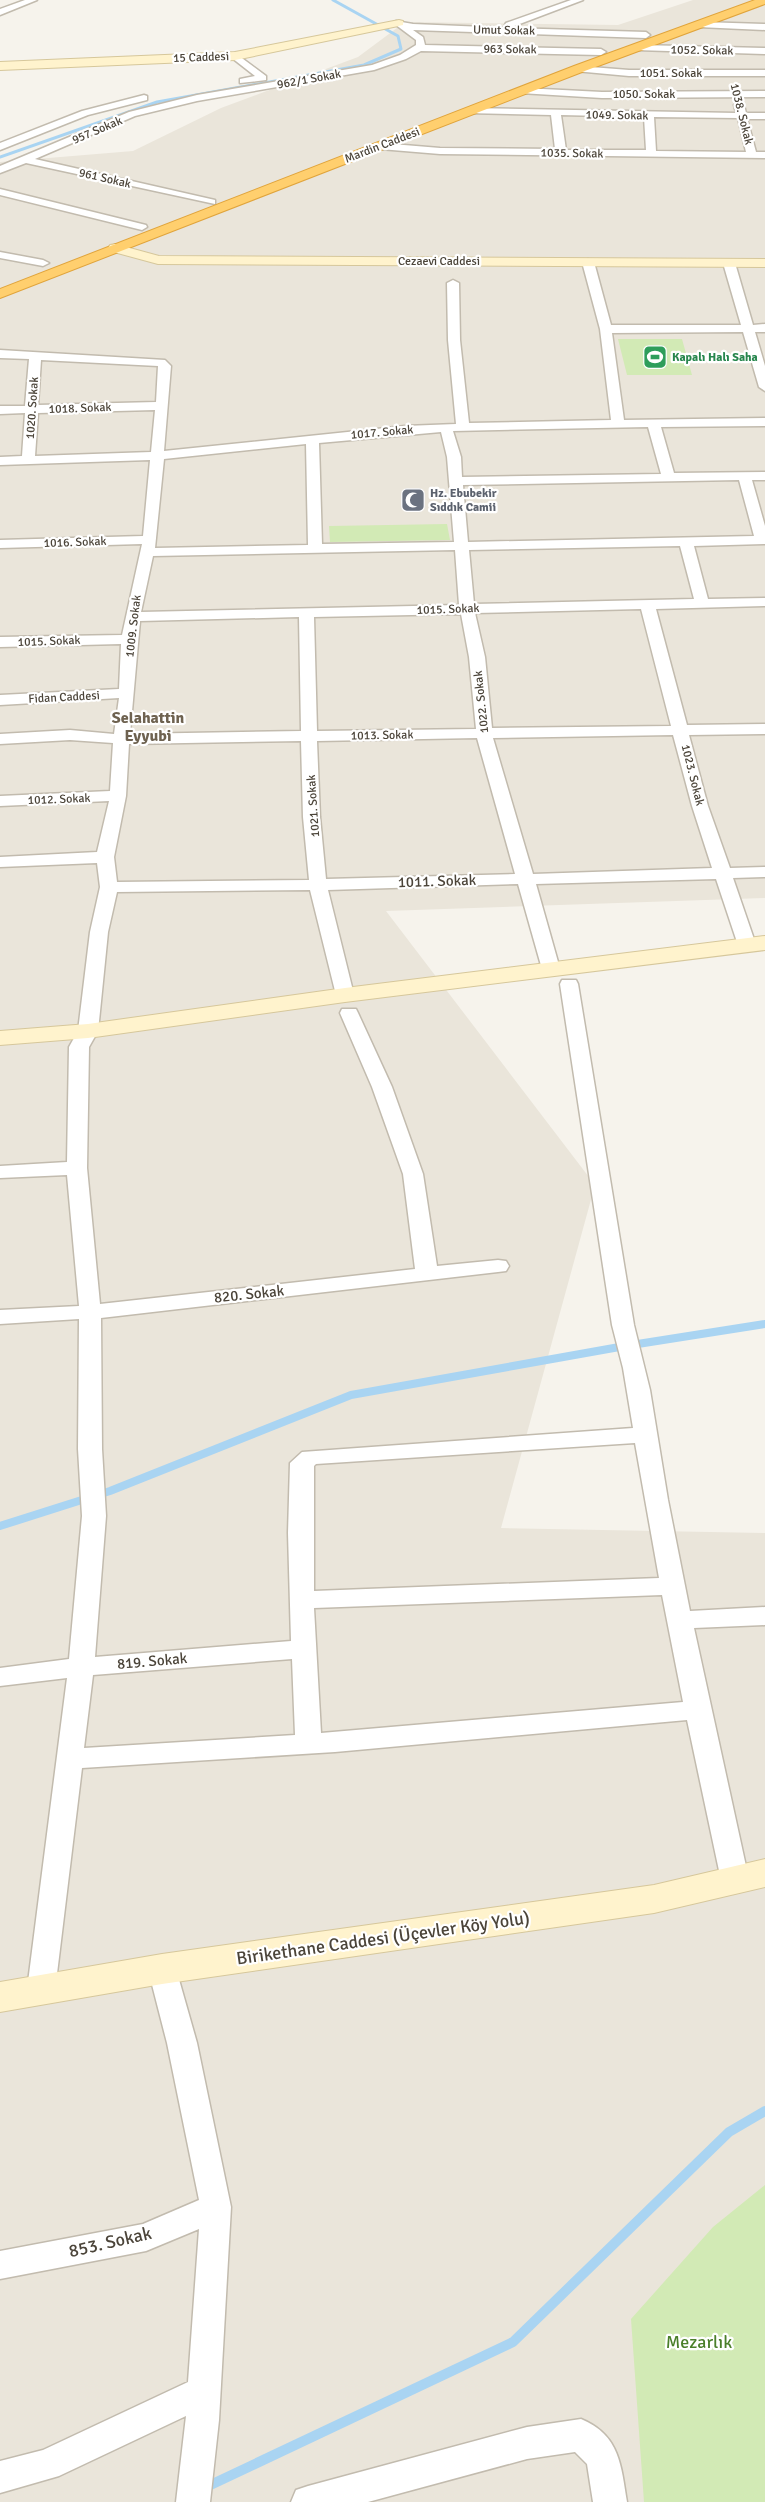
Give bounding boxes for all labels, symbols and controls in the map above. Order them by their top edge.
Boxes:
street label: Umut Sokak [473,22,535,39]
street label: 963 Sokak [483,42,537,57]
street label: 1052. Sokak [670,42,733,59]
street label: 15 Caddesi [173,49,229,66]
street label: 962/1 Sokak [276,66,342,92]
street label: 1051. Sokak [640,66,702,81]
street label: 1038. Sokak [727,82,756,146]
street label: 1050. Sokak [613,87,675,102]
street label: 1049. Sokak [585,107,648,124]
street label: 957 Sokak [70,113,125,148]
street label: Mardin Caddesi [342,124,422,167]
street label: 1035. Sokak [540,145,603,162]
street label: 961 Sokak [77,165,132,192]
street label: Cezaevi Caddesi [398,254,480,269]
sports icon: Kapalı Halı Saha [642,344,668,370]
place label: Kapalı Halı Saha [672,350,758,365]
street label: 1020. Sokak [23,376,42,440]
street label: 1018. Sokak [48,400,112,417]
street label: 1017. Sokak [350,422,414,443]
place label: Hz. Ebubekir Sıddık Camii [430,486,497,515]
mosque icon: Hz. Ebubekir Sıddık Camii [400,487,426,513]
street label: 1016. Sokak [43,534,107,551]
street label: 1009. Sokak [122,594,145,658]
street label: 1015. Sokak [416,601,480,618]
street label: 1015. Sokak [17,633,81,650]
street label: 1022. Sokak [471,670,492,734]
street label: Fidan Caddesi [28,688,100,707]
district label: Selahattin Eyyubi [112,708,184,746]
street label: 1013. Sokak [351,727,414,744]
street label: 1023. Sokak [678,743,707,807]
street label: 1021. Sokak [304,774,323,838]
street label: 1012. Sokak [27,791,91,808]
street label: 1011. Sokak [397,871,477,891]
street label: 820. Sokak [213,1281,285,1307]
street label: 819. Sokak [116,1649,188,1673]
street label: Birikethane Caddesi (Üçevler Köy Yolu) [235,1906,531,1970]
street label: 853. Sokak [66,2222,154,2262]
park label: Mezarlık [666,2331,732,2353]

